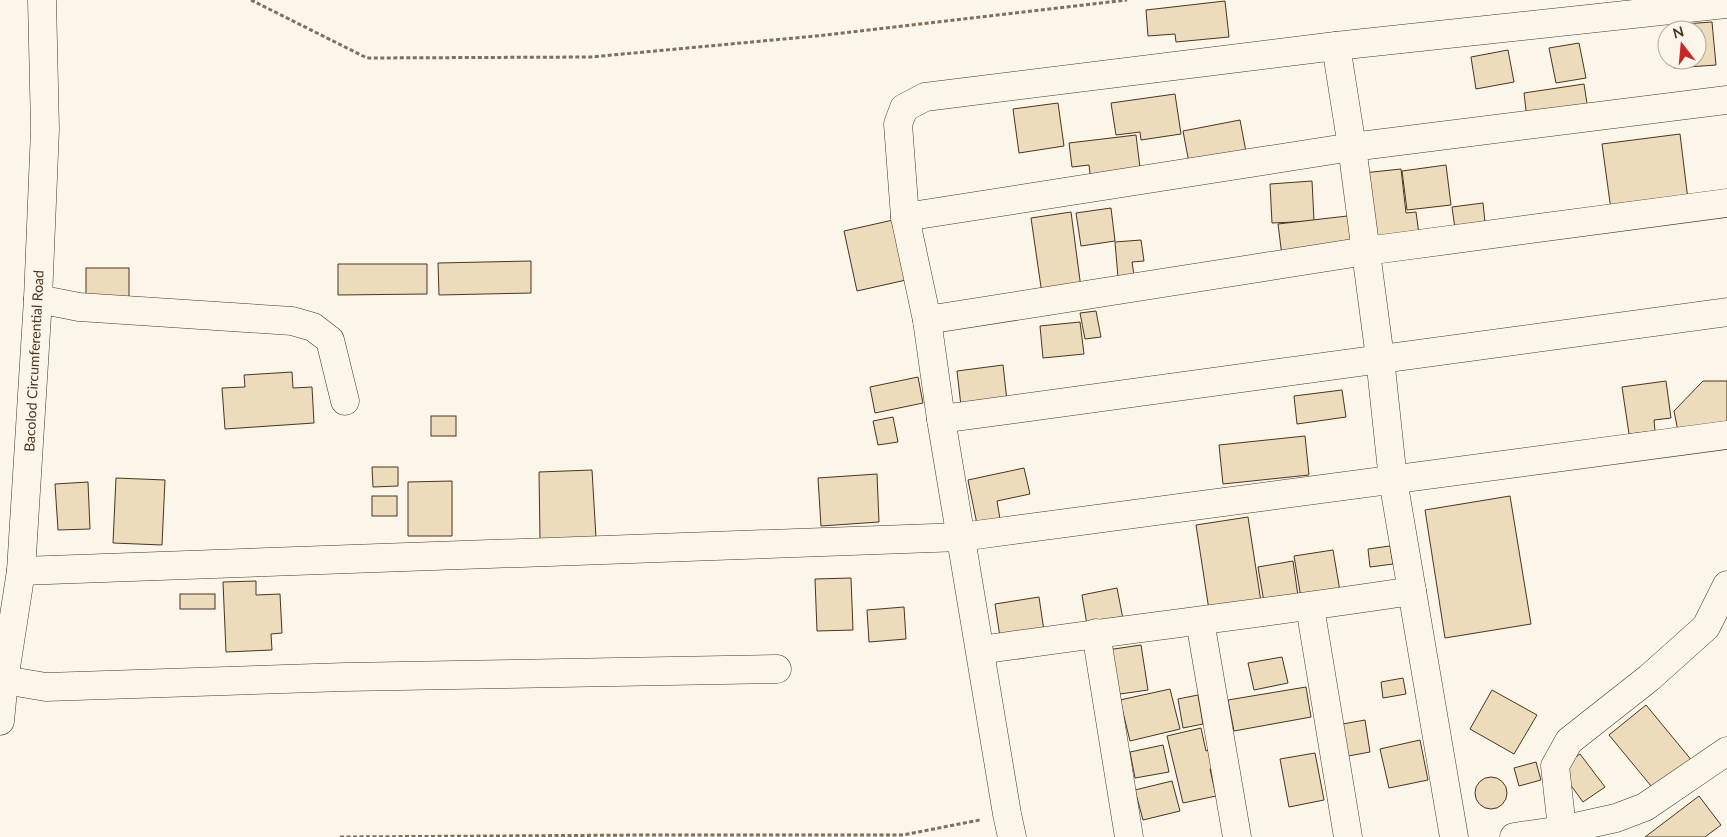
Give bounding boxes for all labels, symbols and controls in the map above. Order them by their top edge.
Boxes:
north arrow [1657,20,1707,70]
text: N [1671,22,1686,42]
street label: Bacolod Circumferential Road [20,270,47,452]

